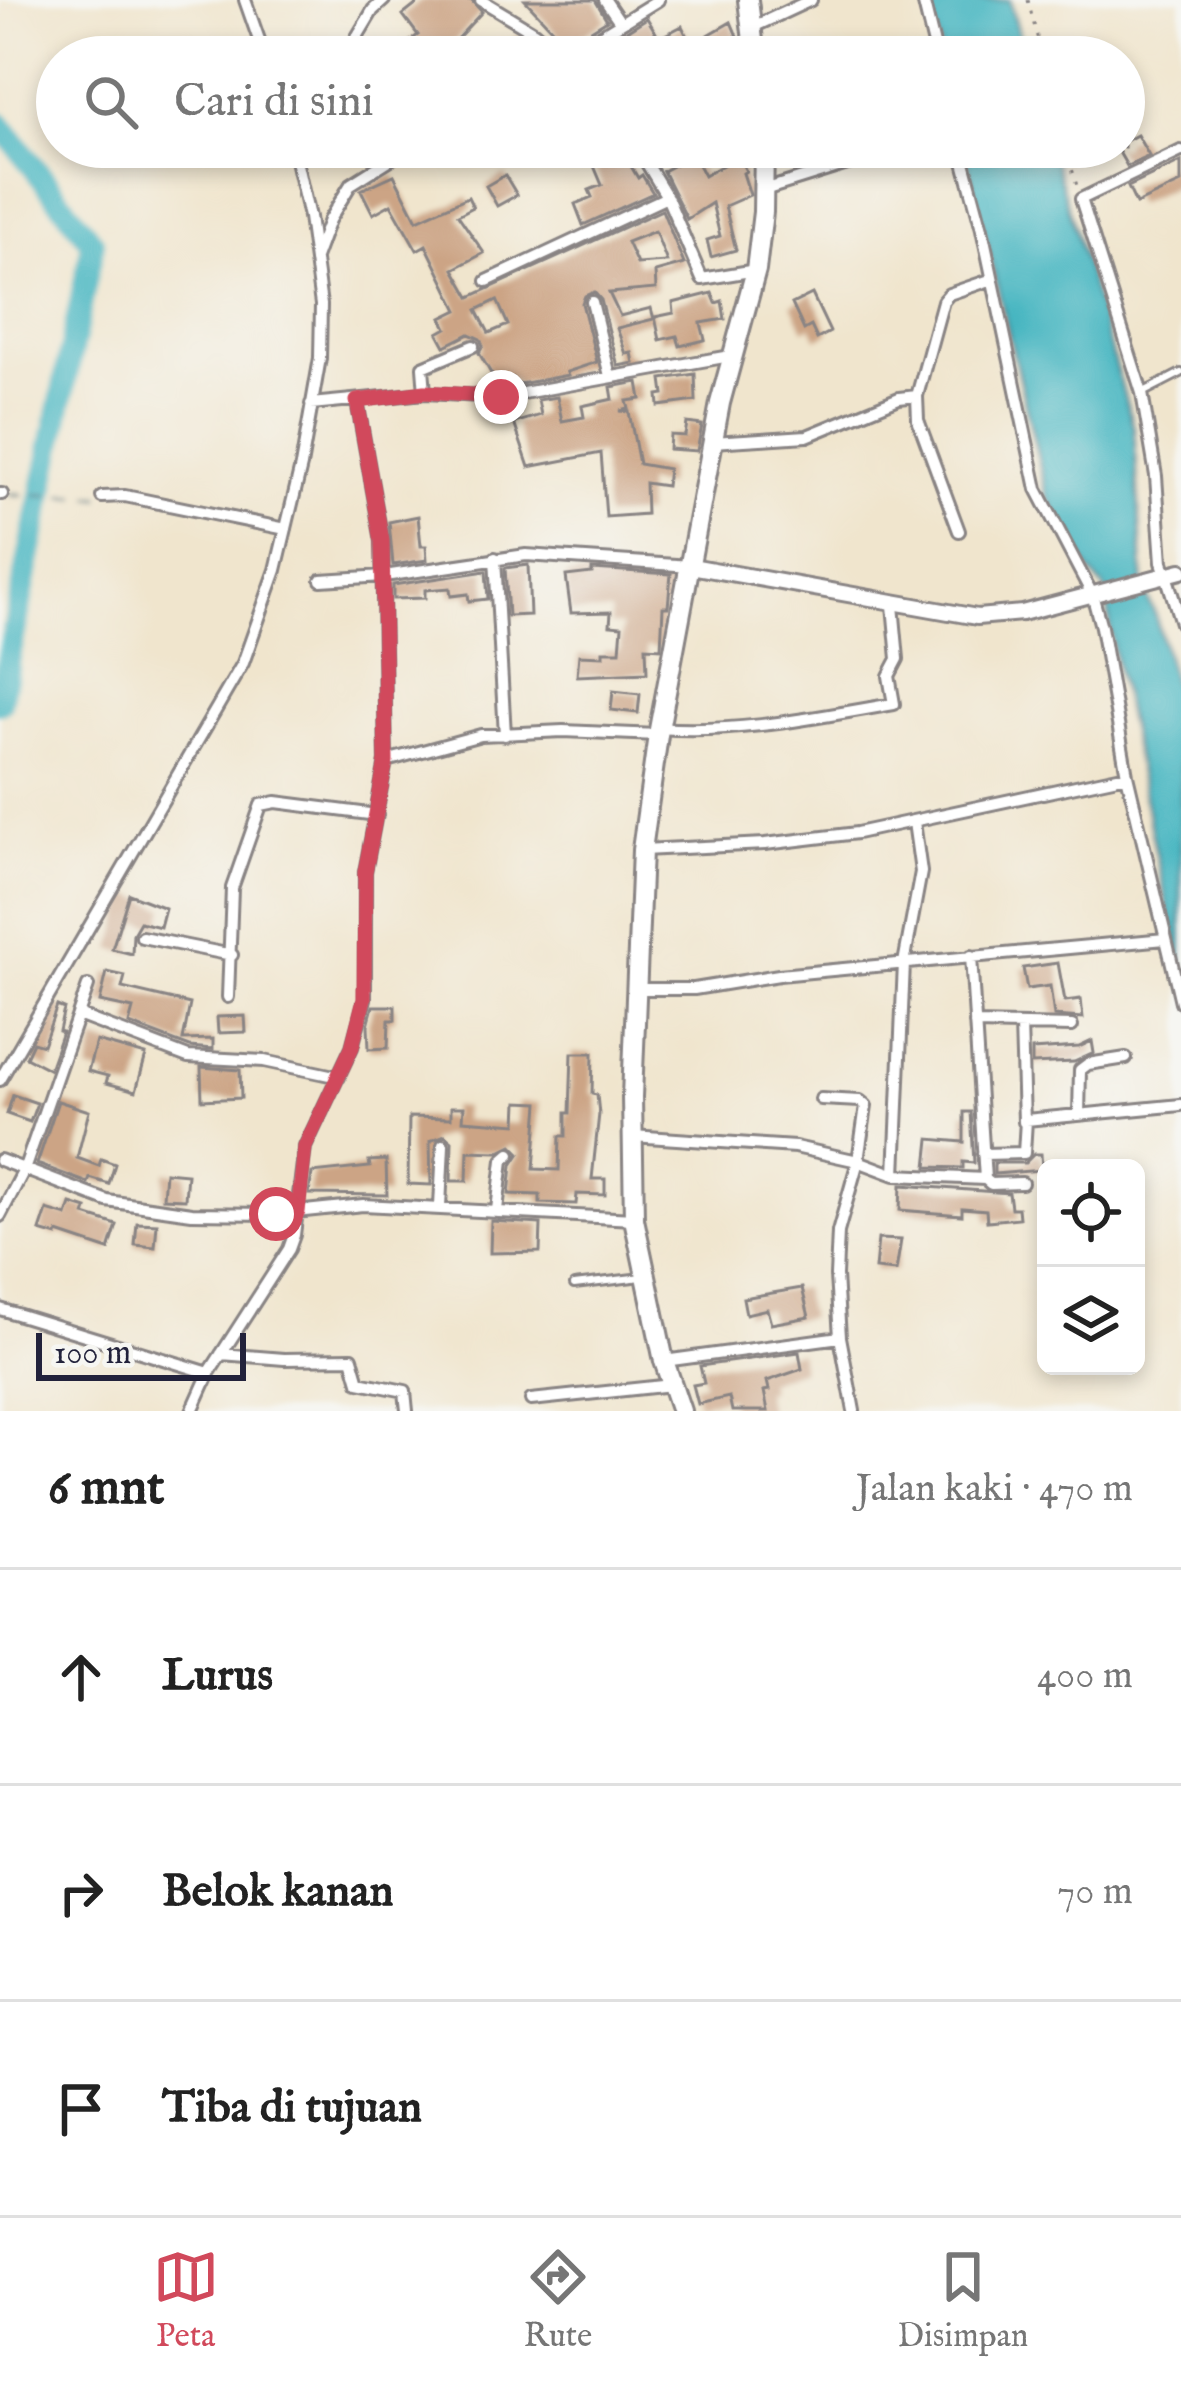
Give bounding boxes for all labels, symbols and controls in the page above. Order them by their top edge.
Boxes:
search box [36,36,1145,168]
icon: search [78,69,144,135]
text: Cari di sini [174,74,374,131]
route end [474,370,528,424]
map controls [1037,1159,1145,1375]
button: locate [1037,1159,1145,1267]
route start [249,1187,303,1241]
button: layers [1037,1267,1145,1375]
scale bar [36,1327,246,1380]
text: 100 m [54,1333,131,1375]
text: 6 mnt [48,1457,165,1522]
text: Jalan kaki · 470 m [856,1465,1133,1514]
icon: ahead [48,1644,114,1710]
text: Lurus [162,1648,273,1705]
text: 400 m [1037,1652,1133,1701]
icon: right [48,1860,114,1926]
text: Belok kanan [162,1864,393,1921]
text: 70 m [1057,1868,1133,1917]
icon: arrive [48,2076,114,2142]
text: Tiba di tujuan [162,2080,422,2137]
tab: Peta [153,2244,219,2358]
tab: Rute [524,2244,592,2358]
tab: Disimpan [897,2244,1028,2358]

